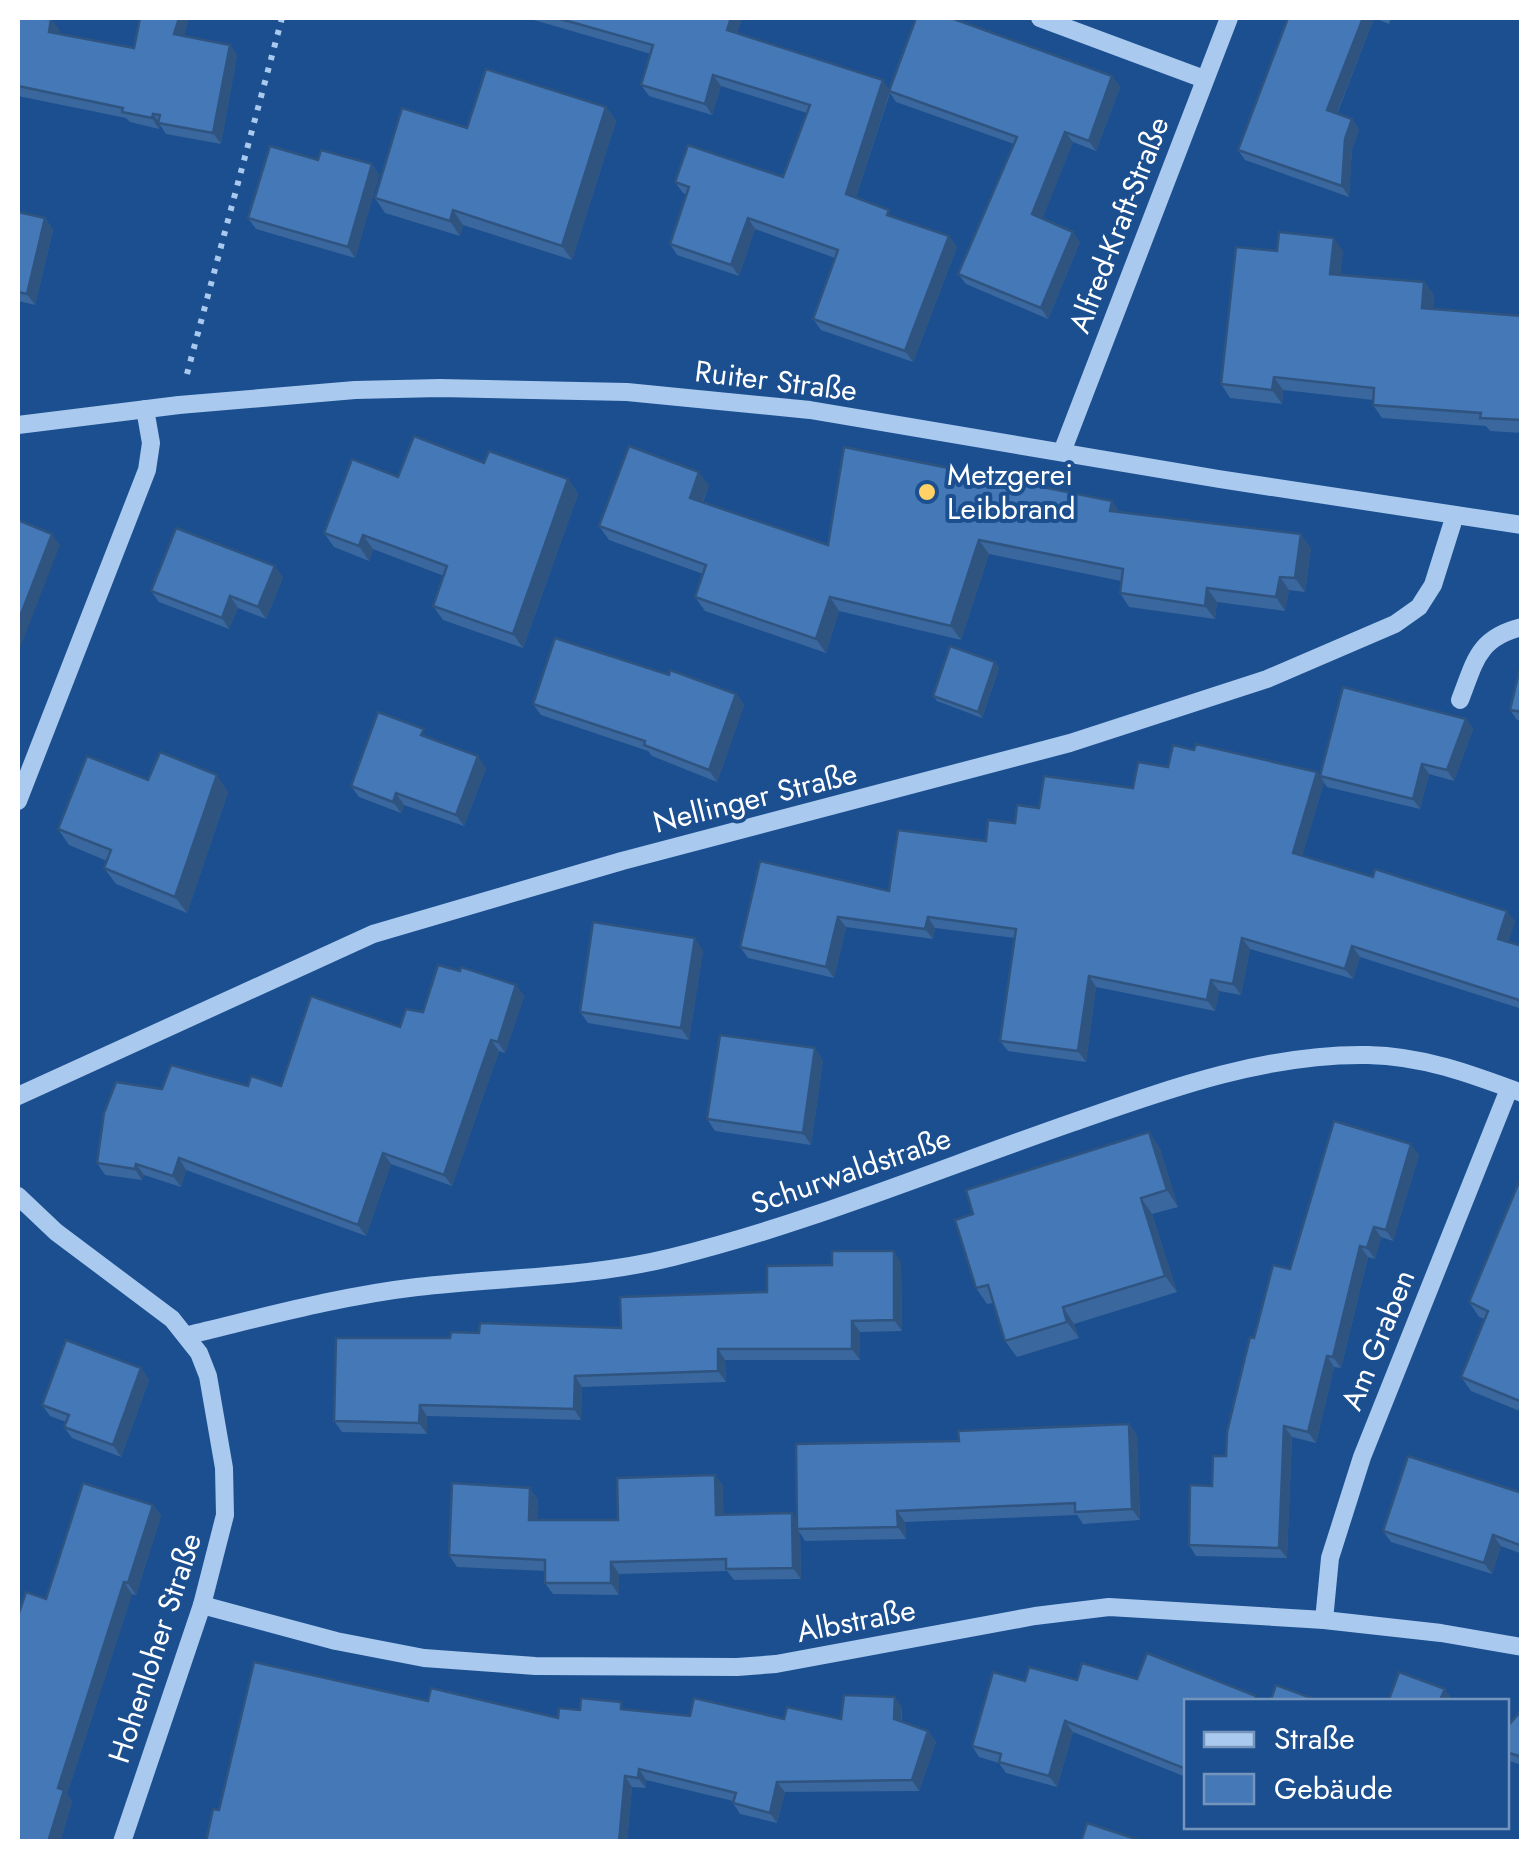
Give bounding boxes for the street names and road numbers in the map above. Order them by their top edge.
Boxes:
street label: Alfred-Kraft-Straße [1058,110,1180,339]
street label: Ruiter Straße [693,349,860,412]
street label: Nellinger Straße [648,751,861,844]
street label: Schurwaldstraße [745,1116,957,1225]
street label: Am Graben [1330,1263,1425,1417]
street label: Hohenloher Straße [97,1527,212,1768]
street label: Albstraße [793,1588,919,1653]

